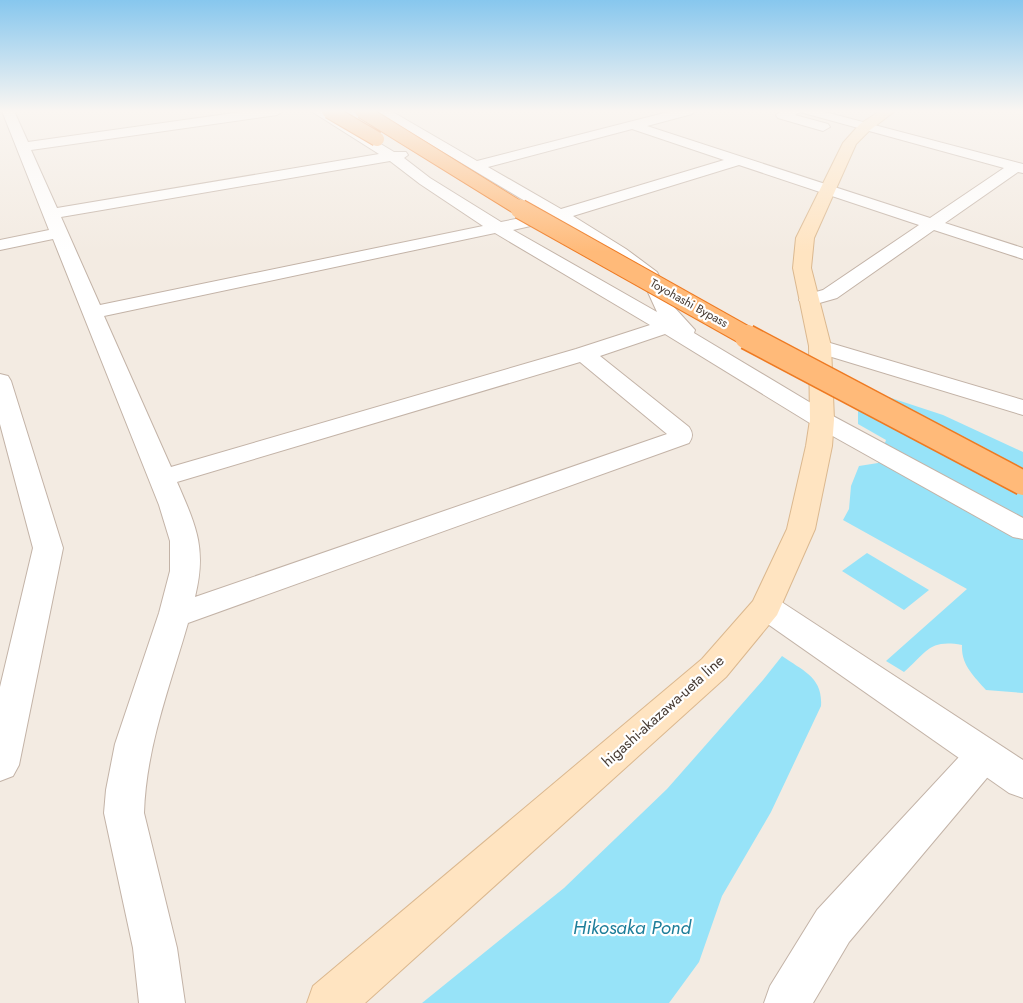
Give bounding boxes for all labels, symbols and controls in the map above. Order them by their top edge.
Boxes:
street label: Toyohashi Bypass [647,274,731,332]
street label: higashi-akazawa-ueta line [597,650,729,772]
water label: Hikosaka Pond [573,914,692,941]

